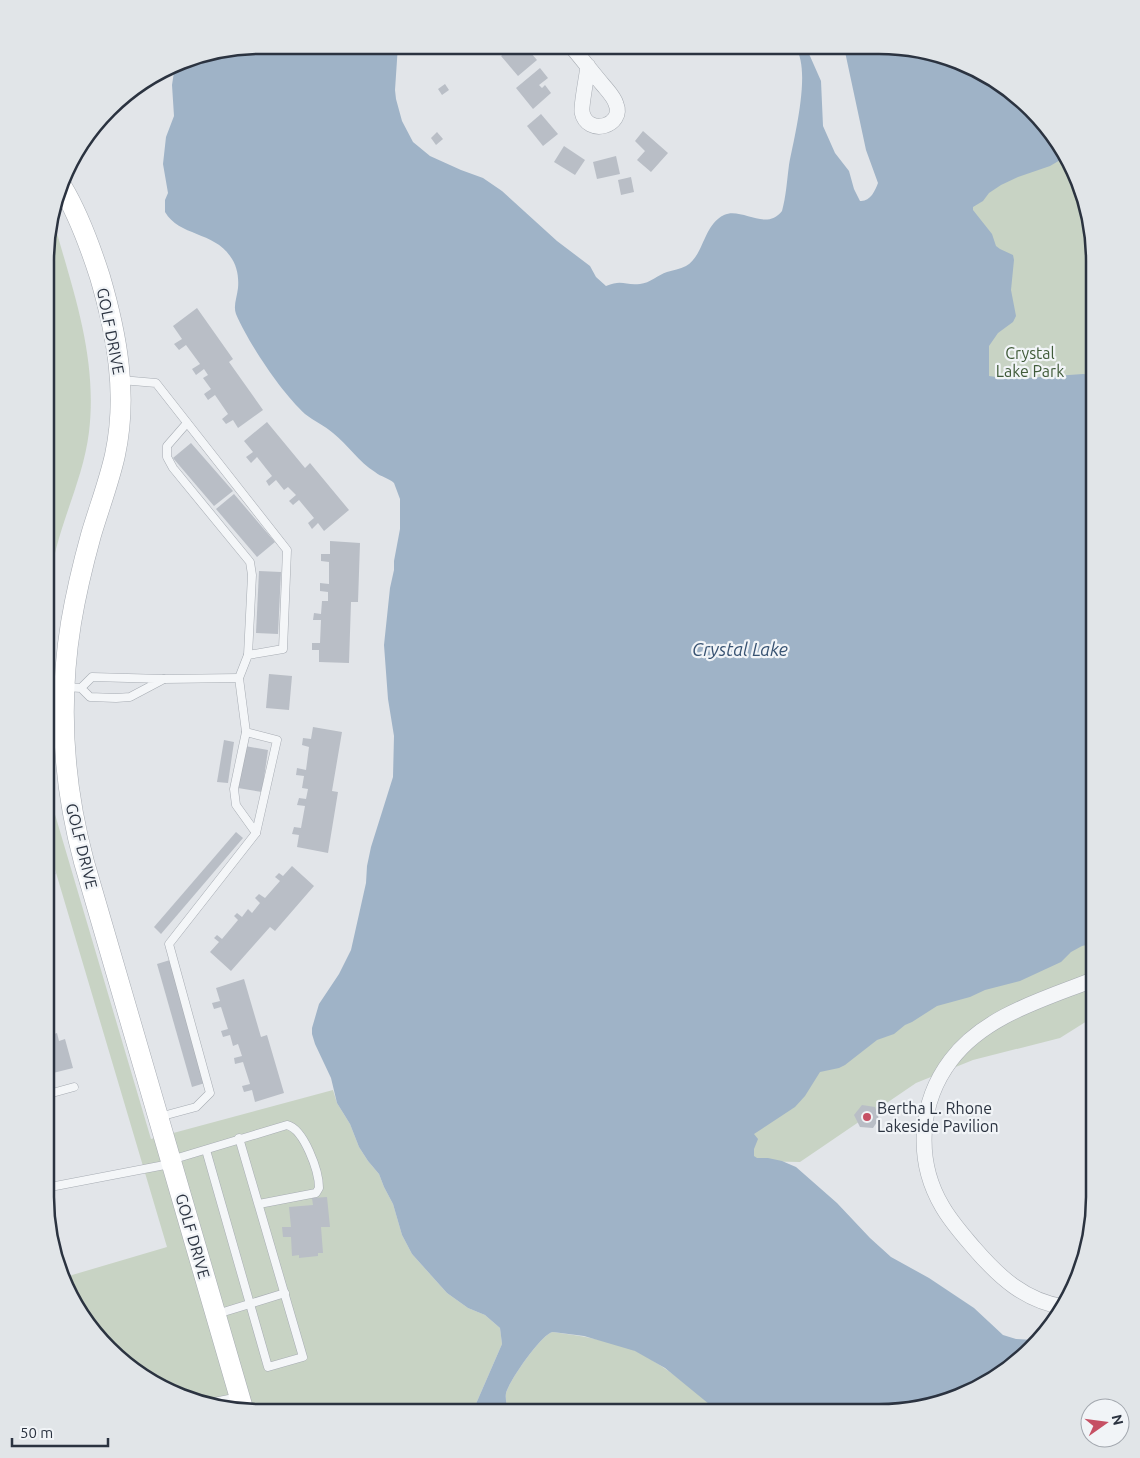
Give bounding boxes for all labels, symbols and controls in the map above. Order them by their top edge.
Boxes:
street label: GOLF DRIVE [94,286,128,376]
park label: Crystal Lake Park [996,344,1064,380]
water label: Crystal Lake [692,639,788,659]
street label: GOLF DRIVE [63,801,101,891]
place label: Bertha L. Rhone Lakeside Pavilion [877,1099,999,1135]
marker: Bertha L. Rhone Lakeside Pavilion [861,1111,873,1123]
street label: GOLF DRIVE [172,1191,214,1281]
north arrow [1080,1398,1130,1448]
text: N [1109,1413,1127,1427]
scale bar [12,1416,109,1448]
text: 50 m [20,1424,53,1441]

